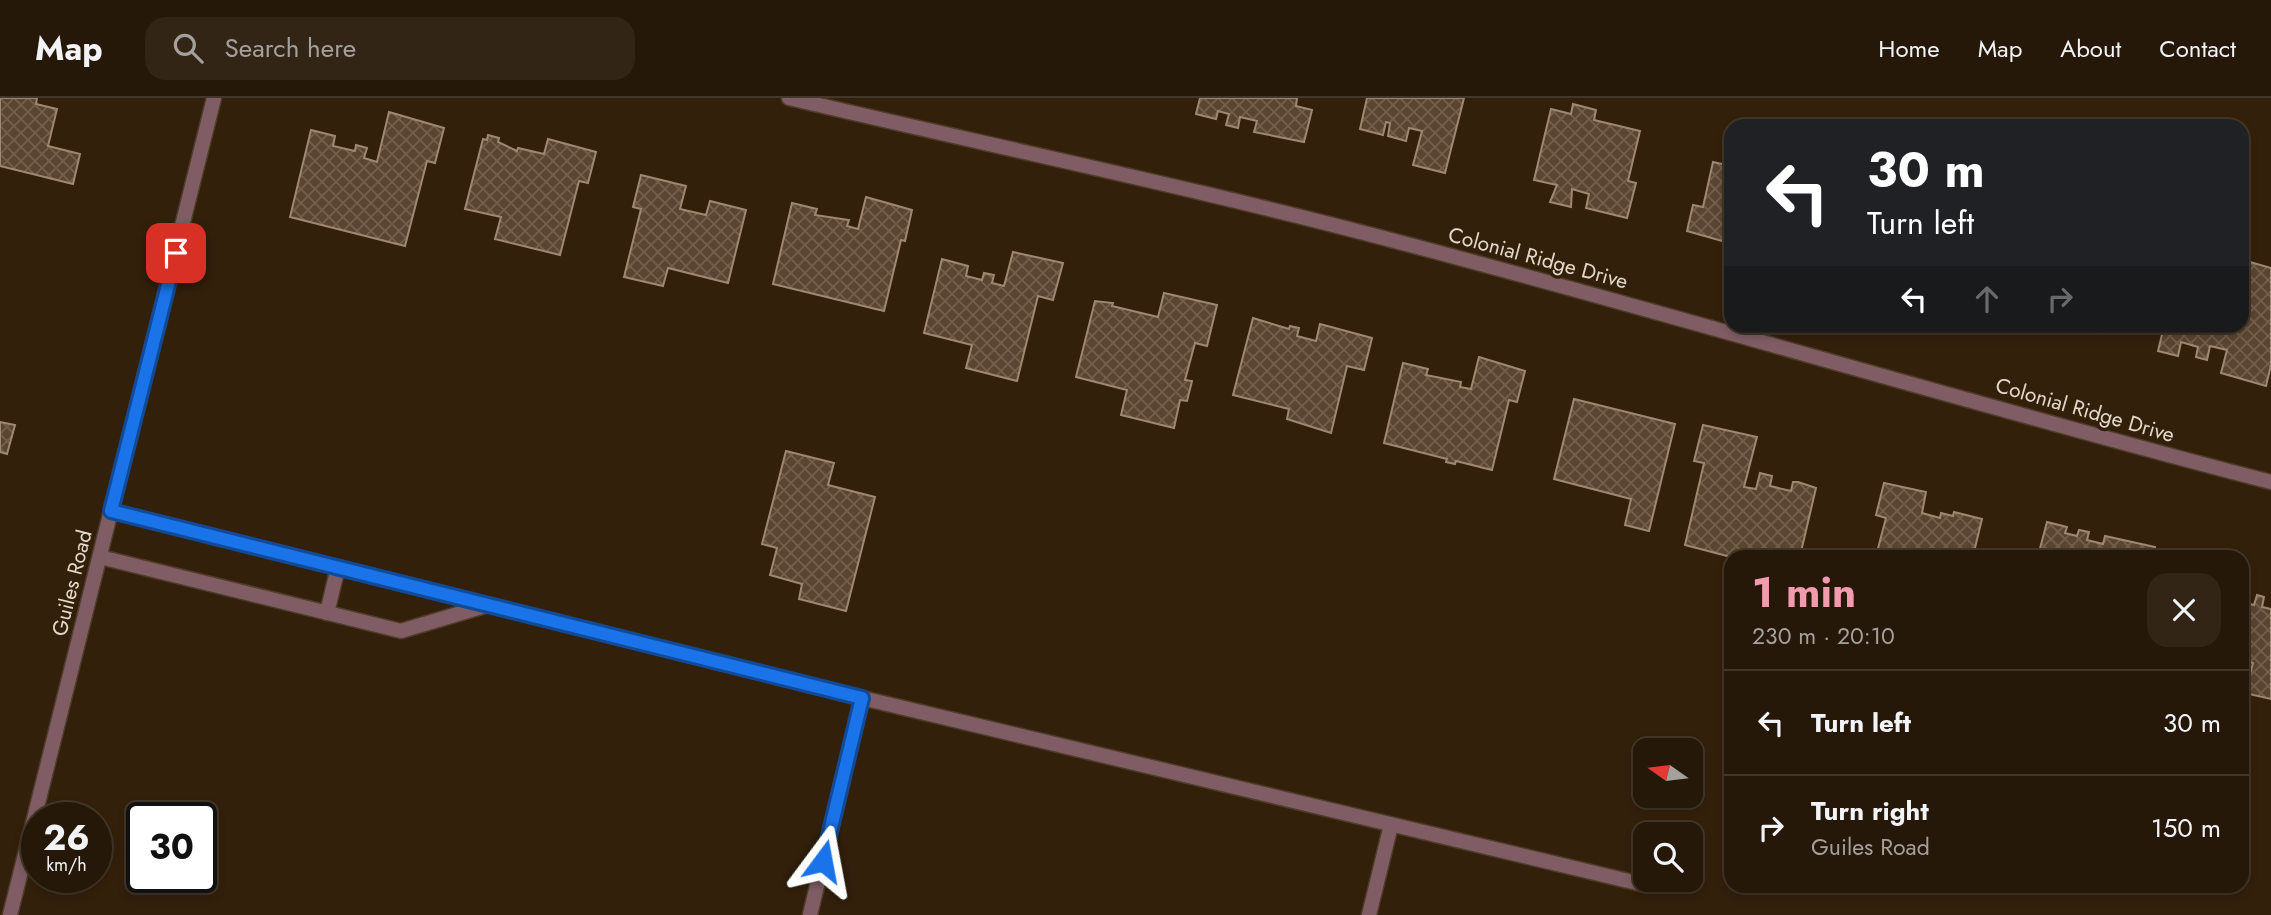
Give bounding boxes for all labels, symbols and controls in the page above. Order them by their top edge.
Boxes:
search box [145,17,635,80]
text: Map [35,25,103,72]
icon: search [169,29,207,67]
text: Search here [225,29,356,67]
text: Home [1878,31,1940,66]
text: Map [1978,31,2022,66]
text: About [2060,31,2121,66]
text: Contact [2159,31,2236,66]
text: 30 m [1867,135,1985,205]
icon: left [1752,147,1843,238]
text: Turn left [1867,200,1974,246]
street label: Colonial Ridge Drive [1445,220,1631,296]
pin [146,223,206,283]
icon: arrive [157,234,195,272]
icon: left [1895,280,1933,318]
icon: ahead [1968,280,2006,318]
icon: right [2041,280,2079,318]
street label: Colonial Ridge Drive [1992,370,2178,450]
street label: Guiles Road [44,527,100,639]
text: 1 min [1752,562,1856,623]
button: close [2147,573,2221,647]
text: 230 m · 20:10 [1752,619,1895,653]
icon: left [1752,704,1790,742]
text: Turn left [1811,704,1911,742]
text: 30 m [2163,704,2221,742]
north arrow [1633,738,1703,808]
map controls [1633,738,1703,892]
text: Turn right [1811,792,1929,830]
speed limit sign: 30 [126,802,217,893]
icon: right [1752,809,1790,847]
text: 150 m [2151,809,2221,847]
text: 26 [43,813,90,863]
button: search [1633,822,1703,892]
position arrow [786,824,860,898]
text: Guiles Road [1811,830,1930,864]
text: km/h [46,852,87,878]

